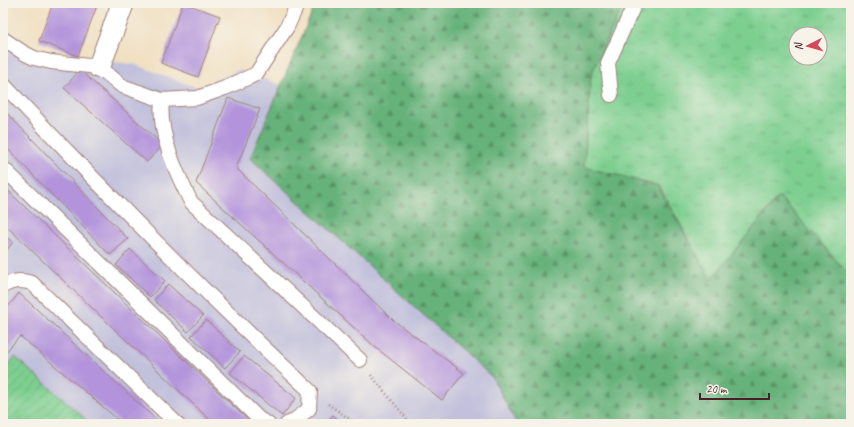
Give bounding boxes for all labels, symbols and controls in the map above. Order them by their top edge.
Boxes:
north arrow [788,26,828,66]
text: N [791,41,805,51]
scale bar [700,375,769,401]
text: 20 m [706,381,728,397]

